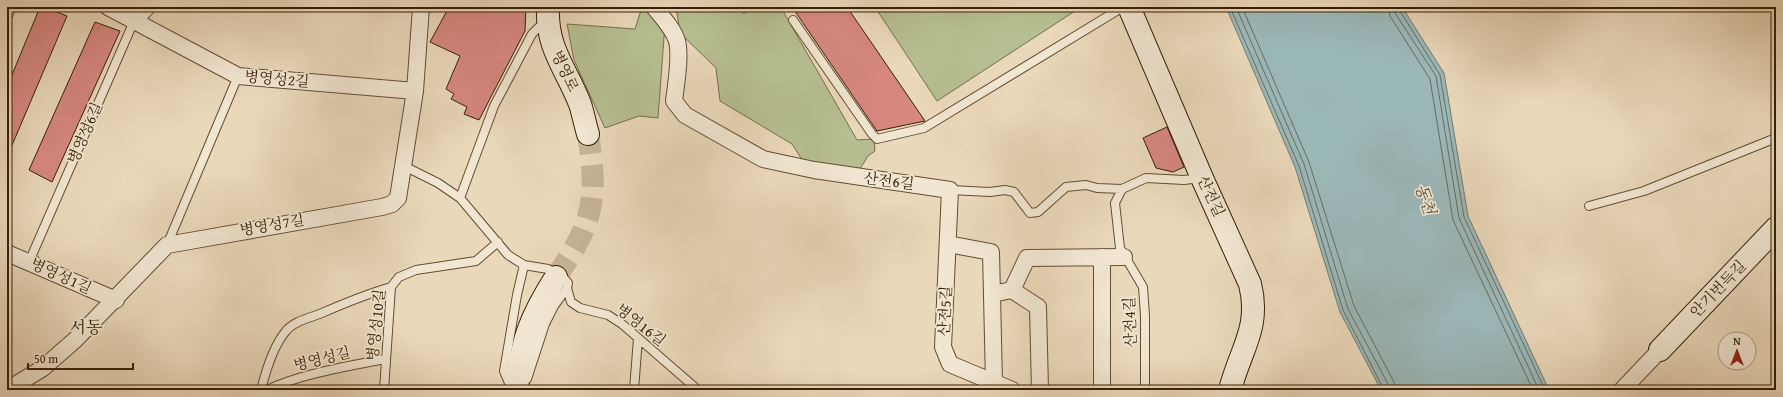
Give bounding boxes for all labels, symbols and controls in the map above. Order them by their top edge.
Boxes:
street label: 병영로 [547,47,584,95]
street label: 병영성2길 [244,65,310,92]
street label: 병영성6길 [62,99,107,167]
street label: 산전6길 [863,167,916,194]
street label: 산전길 [1193,172,1230,220]
water label: 동천 [1410,180,1443,219]
street label: 병영성7길 [238,209,306,241]
street label: 병영성1길 [27,253,95,298]
street label: 안기번득길 [1685,255,1750,322]
street label: 산전5길 [933,285,956,337]
street label: 병영성10길 [361,288,390,362]
street label: 산전4길 [1118,296,1141,348]
street label: 병영16길 [612,299,671,351]
district label: 서동 [70,314,103,339]
north arrow [1717,331,1757,371]
text: N [1733,333,1741,349]
street label: 병영성길 [291,341,353,376]
scale bar [28,345,133,371]
text: 50 m [34,350,58,367]

